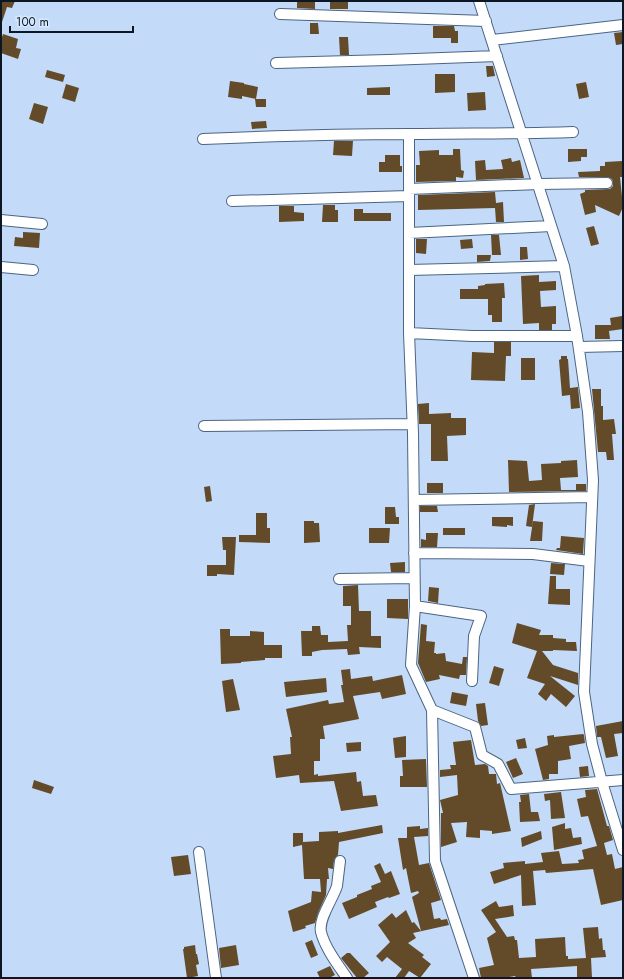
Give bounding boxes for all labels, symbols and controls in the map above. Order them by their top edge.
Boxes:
scale bar [10,8,133,34]
text: 100 m [16,13,49,31]

